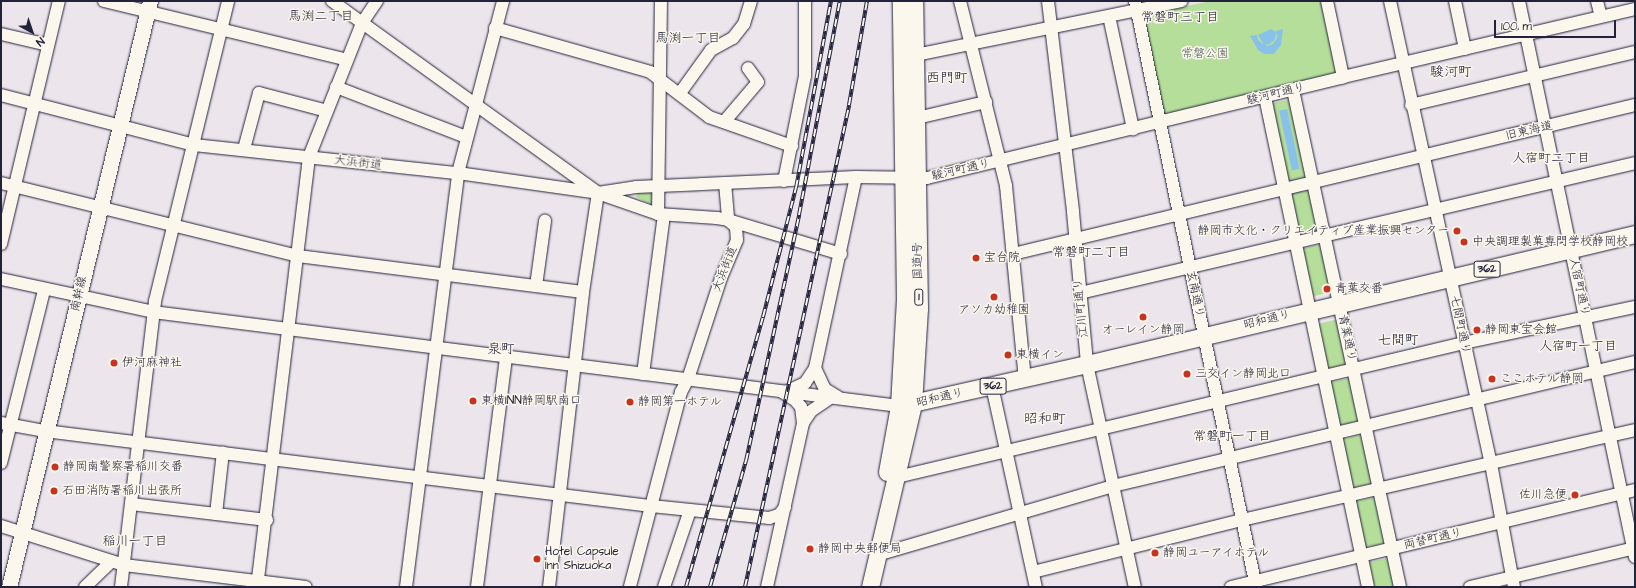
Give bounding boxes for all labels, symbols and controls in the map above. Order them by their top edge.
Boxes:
district label: 馬渕二丁目 [289,8,353,24]
district label: 常磐町三丁目 [1141,9,1219,25]
north arrow [12,12,52,52]
scale bar [1496,12,1618,38]
text: 100 m [1501,18,1532,35]
district label: 馬渕一丁目 [656,30,720,46]
text: N [33,34,48,50]
park label: 常磐公園 [1181,47,1229,61]
district label: 駿河町 [1430,64,1472,80]
district label: 西門町 [926,70,968,86]
street label: 駿河町通り [1245,80,1307,108]
street label: 旧東海道 [1504,119,1554,143]
district label: 人宿町二丁目 [1512,150,1590,166]
street label: 大浜街道 [333,153,383,173]
street label: 駿河町通り [930,156,992,184]
place label: 静岡市文化・クリエイティブ産業振興センター [1197,224,1449,238]
marker: 静岡市文化・クリエイティブ産業振興センター [1452,226,1462,236]
place label: 中央調理製菓専門学校静岡校 [1472,235,1628,249]
marker: 中央調理製菓専門学校静岡校 [1459,237,1469,247]
street label: 国道1号 [910,242,926,280]
street label: 大浜街道 [710,244,740,294]
district label: 常磐町二丁目 [1052,244,1130,260]
place label: 宝台院 [984,251,1020,265]
marker: 宝台院 [971,253,981,263]
street label: 人宿町通り [1566,256,1592,318]
road number: 362 [1473,260,1501,278]
street label: 玄南通り [1183,269,1207,319]
street label: 南幹線 [68,275,90,313]
street label: 江川町通り [1071,277,1091,339]
place label: 青葉交番 [1335,282,1383,296]
marker: 青葉交番 [1322,284,1332,294]
road number: 1 [914,288,924,306]
marker: アソカ幼稚園 [989,292,999,302]
street label: 七間町通り [1447,294,1473,356]
place label: アソカ幼稚園 [958,303,1030,317]
street label: 昭和通り [1242,307,1292,333]
marker: オーレイン静岡 [1138,312,1148,322]
street label: 青葉通り [1335,313,1359,363]
place label: オーレイン静岡 [1101,323,1185,337]
place label: 静岡東宝会館 [1485,323,1557,337]
marker: 静岡東宝会館 [1472,325,1482,335]
district label: 七間町 [1377,332,1419,348]
district label: 人宿町一丁目 [1539,338,1617,354]
district label: 泉町 [487,341,515,357]
place label: 東横イン [1016,348,1064,362]
marker: 東横イン [1003,350,1013,360]
place label: 伊河麻神社 [122,356,182,370]
marker: 伊河麻神社 [109,358,119,368]
place label: 三交イン静岡北口 [1195,367,1291,381]
marker: 三交イン静岡北口 [1182,369,1192,379]
place label: ここホテル静岡 [1500,372,1584,386]
marker: ここホテル静岡 [1487,374,1497,384]
road number: 362 [979,377,1007,395]
street label: 昭和通り [915,386,965,410]
place label: 東横INN静岡駅南口 [481,394,582,408]
place label: 静岡第一ホテル [638,395,722,409]
marker: 東横INN静岡駅南口 [468,396,478,406]
marker: 静岡第一ホテル [625,397,635,407]
district label: 昭和町 [1024,411,1066,427]
district label: 常磐町一丁目 [1193,428,1271,444]
place label: 静岡南警察署稲川交番 [63,460,183,474]
marker: 静岡南警察署稲川交番 [50,462,60,472]
place label: 石田消防署稲川出張所 [62,484,182,498]
marker: 石田消防署稲川出張所 [49,486,59,496]
place label: 佐川急便 [1519,488,1567,502]
marker: 佐川急便 [1570,490,1580,500]
street label: 両替町通り [1402,525,1464,553]
district label: 稲川一丁目 [103,533,167,549]
place label: 静岡中央郵便局 [818,542,902,556]
marker: 静岡中央郵便局 [805,544,815,554]
place label: Hotel Capsule Inn Shizuoka [545,545,619,573]
place label: 静岡ユーアイホテル [1163,546,1271,560]
marker: 静岡ユーアイホテル [1150,548,1160,558]
marker: Hotel Capsule Inn Shizuoka [532,554,542,564]

